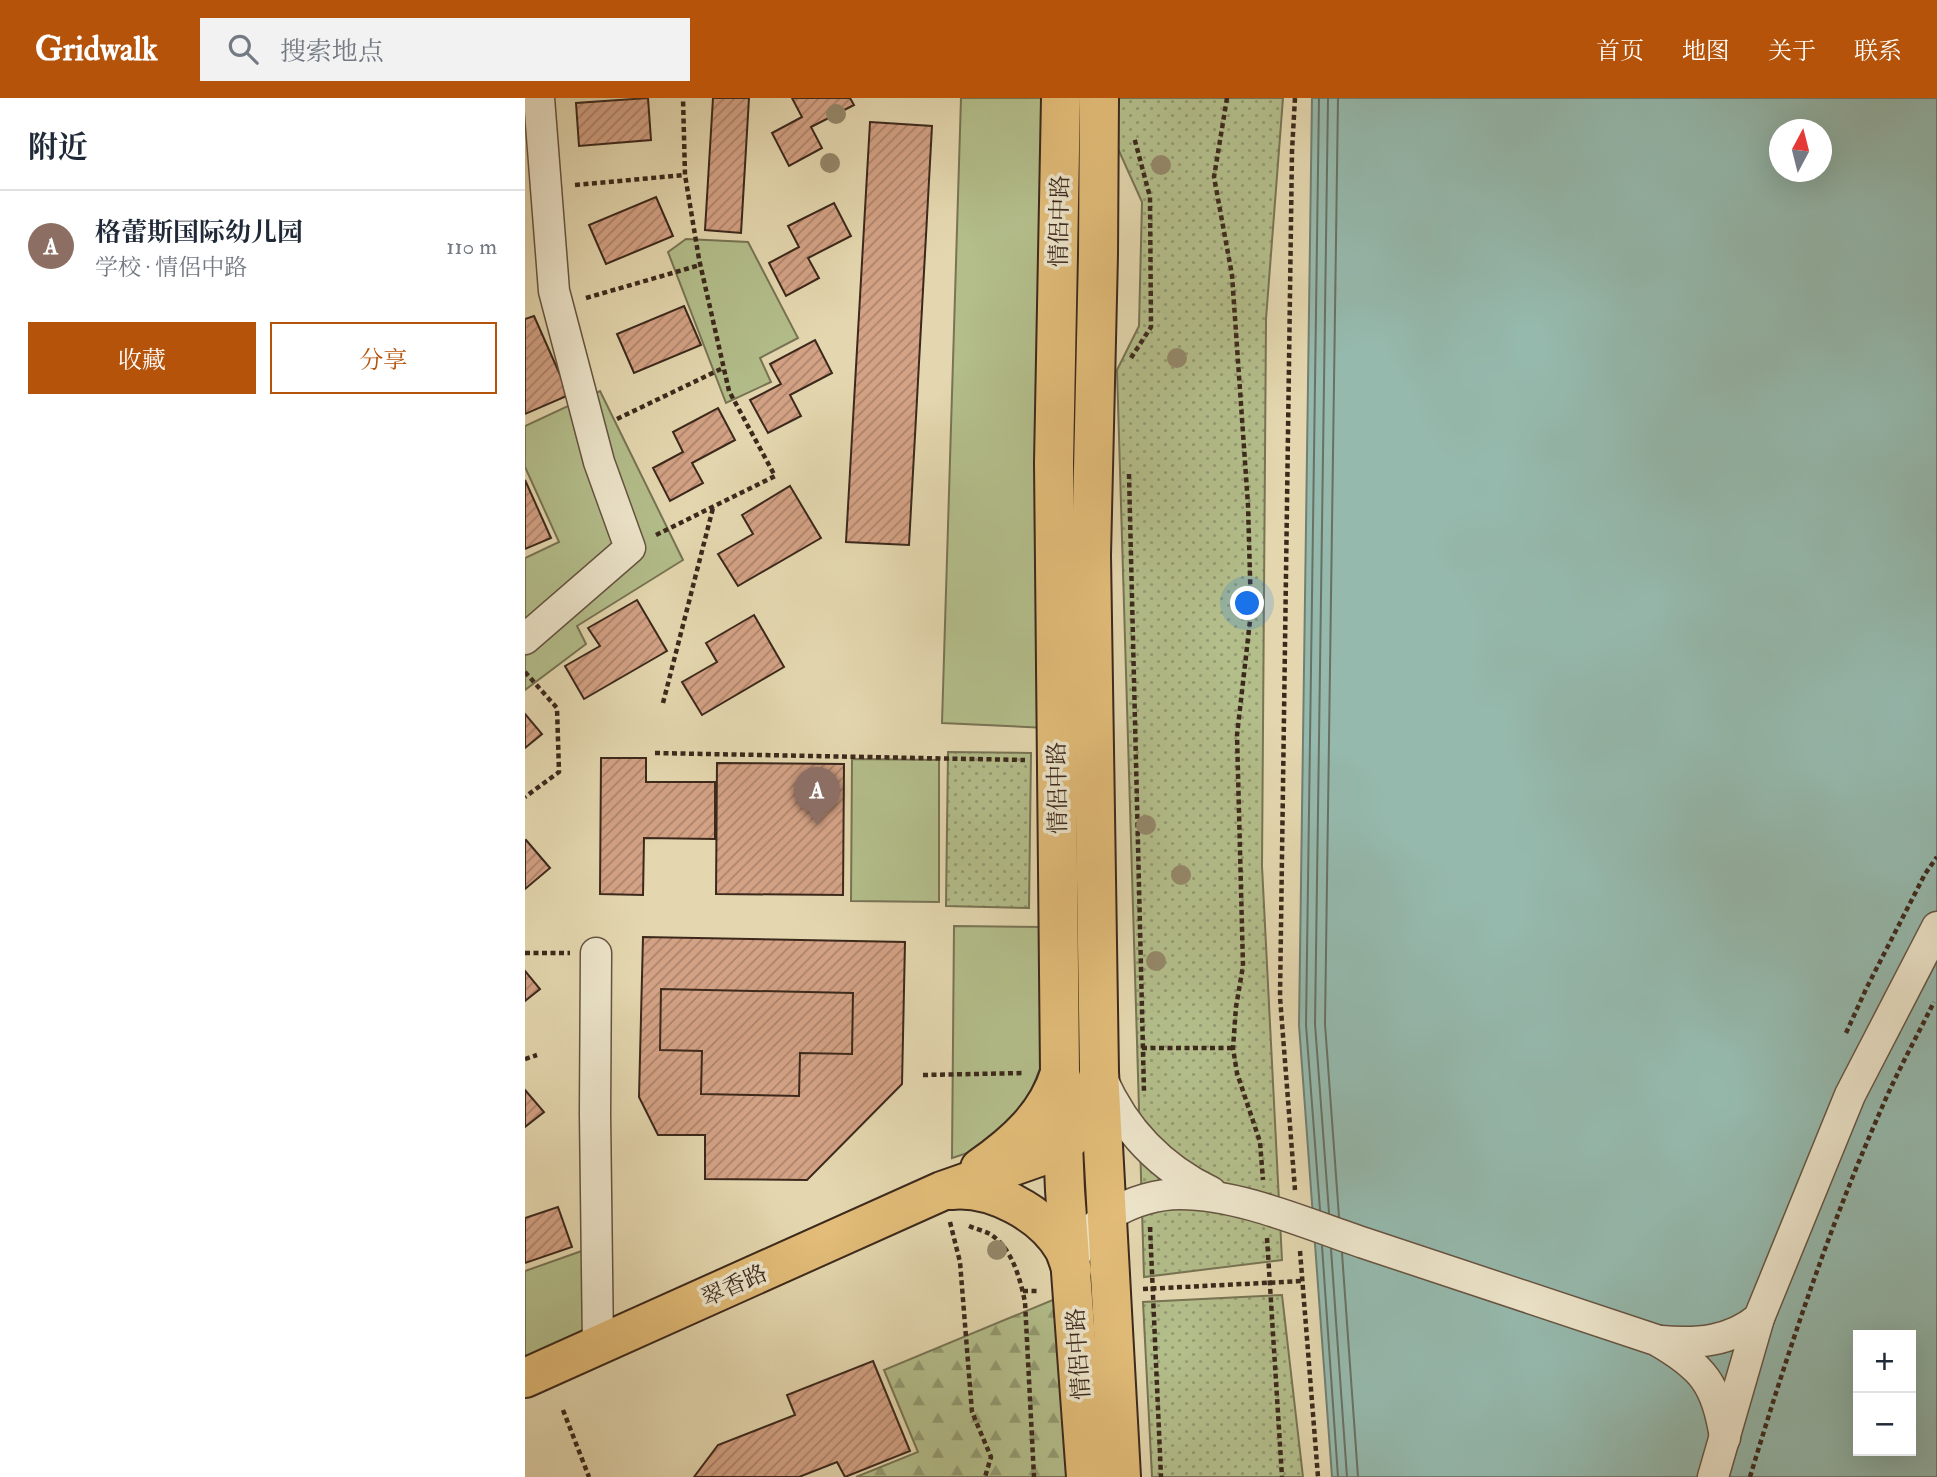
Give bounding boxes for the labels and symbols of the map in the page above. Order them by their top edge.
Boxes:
north arrow [1769,119,1832,182]
street label: 情侶中路 [1044,175,1075,267]
your location [1230,586,1264,620]
street label: 情侶中路 [1042,742,1073,834]
pin: A [794,767,840,825]
street label: 翠香路 [697,1258,772,1313]
street label: 情侶中路 [1061,1307,1096,1401]

